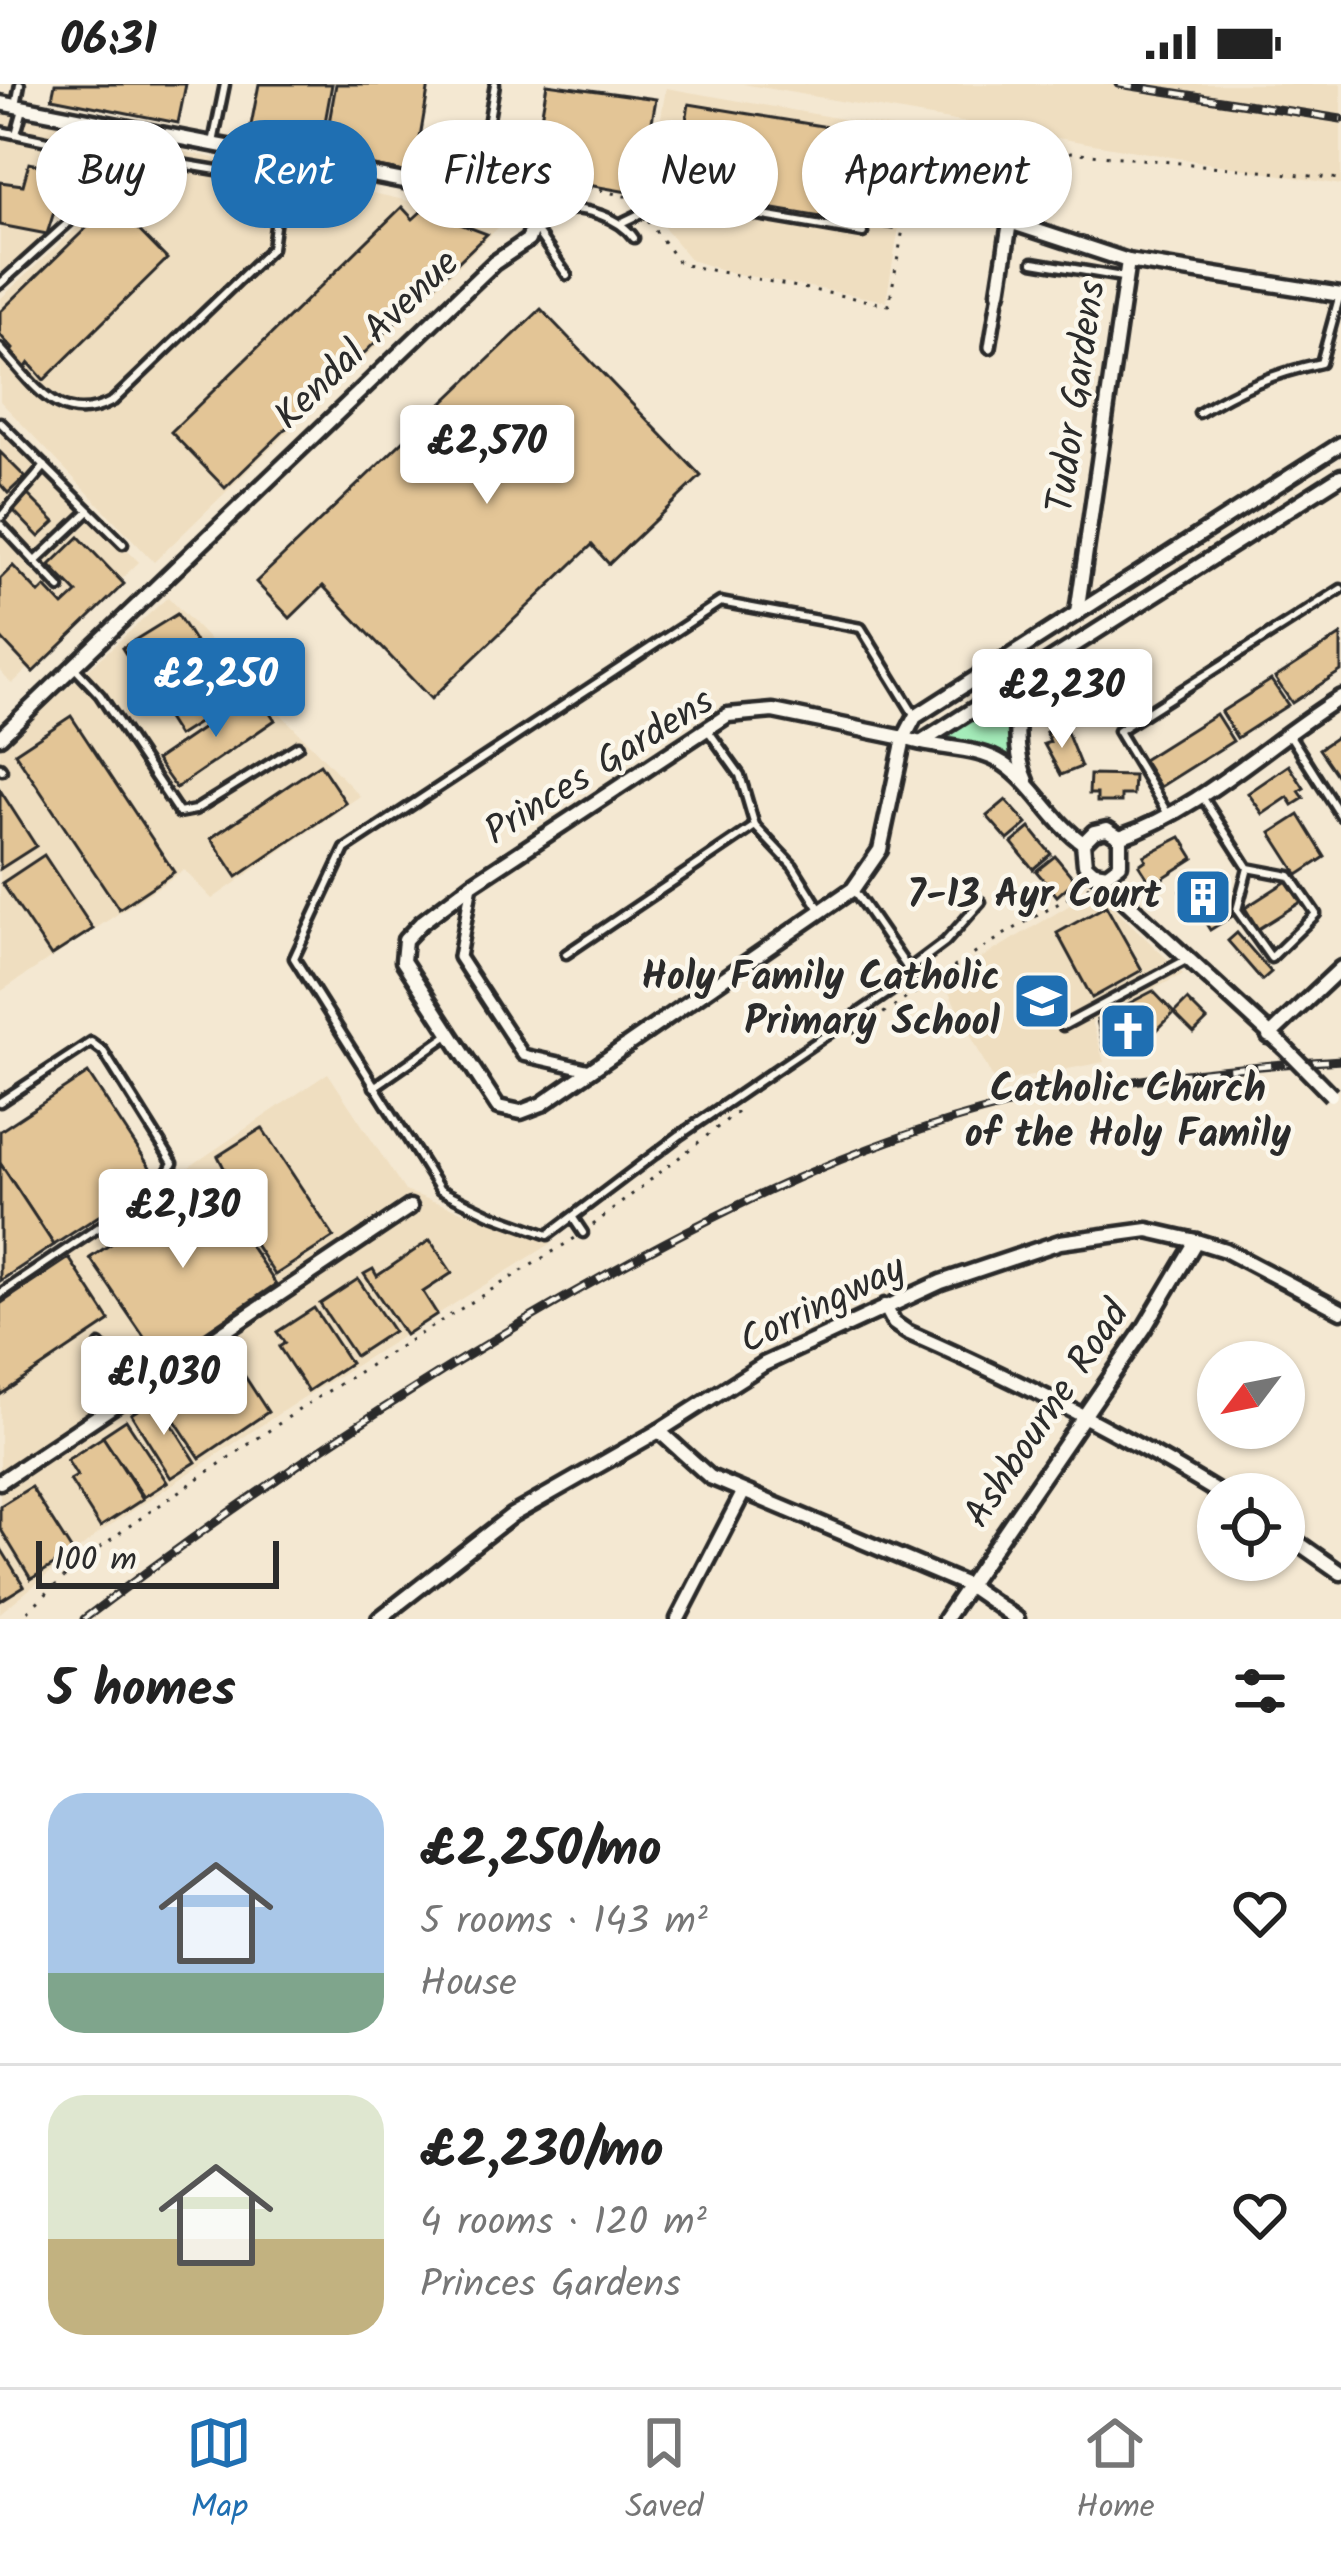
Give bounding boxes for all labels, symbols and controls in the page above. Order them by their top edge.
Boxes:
text: 06:31 [60,6,157,78]
chip: Buy [36,120,187,228]
chip: Rent [211,120,377,228]
chip: Filters [401,120,594,228]
chip: New [618,120,778,228]
chip: Apartment [802,120,1072,228]
street label: Kendal Avenue [260,236,476,446]
street label: Tudor Gardens [1031,276,1125,518]
pin: £2,570 [389,405,585,507]
text: £2,570 [427,413,547,475]
pin: £2,250 [118,638,314,740]
text: £2,250 [154,646,278,708]
pin: £2,230 [964,649,1160,751]
text: £2,230 [999,657,1125,719]
street label: Princes Gardens [473,672,727,863]
place label: 7-13 Ayr Court [907,866,1161,928]
building icon: 7-13 Ayr Court [1172,866,1234,928]
place label: Holy Family Catholic Primary School [642,948,1001,1055]
school or university icon: Holy Family Catholic Primary School [1011,970,1073,1032]
church icon: Catholic Church of the Holy Family [1097,1000,1159,1062]
place label: Catholic Church of the Holy Family [965,1060,1292,1167]
pin: £2,130 [85,1169,281,1271]
text: £2,130 [126,1177,240,1239]
street label: Corringway [729,1239,917,1373]
street label: Ashbourne Road [949,1287,1148,1541]
pin: £1,030 [66,1336,262,1438]
north arrow [1197,1341,1305,1449]
map controls [1197,1341,1305,1581]
text: £1,030 [108,1344,220,1406]
button: locate [1197,1473,1305,1581]
scale bar [36,1535,279,1588]
text: 100 m [54,1535,137,1588]
text: 5 homes [48,1651,236,1732]
icon: filters [1227,1658,1293,1724]
text: £2,250/mo [420,1811,662,1892]
icon: home [144,1841,288,1985]
icon: heart [1227,1880,1293,1946]
text: 5 rooms · 143 m² [420,1892,708,1954]
text: House [420,1954,517,2016]
text: £2,230/mo [420,2112,664,2193]
icon: home [144,2143,288,2287]
icon: heart [1227,2182,1293,2248]
text: 4 rooms · 120 m² [420,2193,707,2255]
text: Princes Gardens [420,2255,681,2317]
tab: Map [186,2410,252,2535]
tab: Saved [625,2410,704,2535]
tab: Home [1076,2410,1155,2535]

